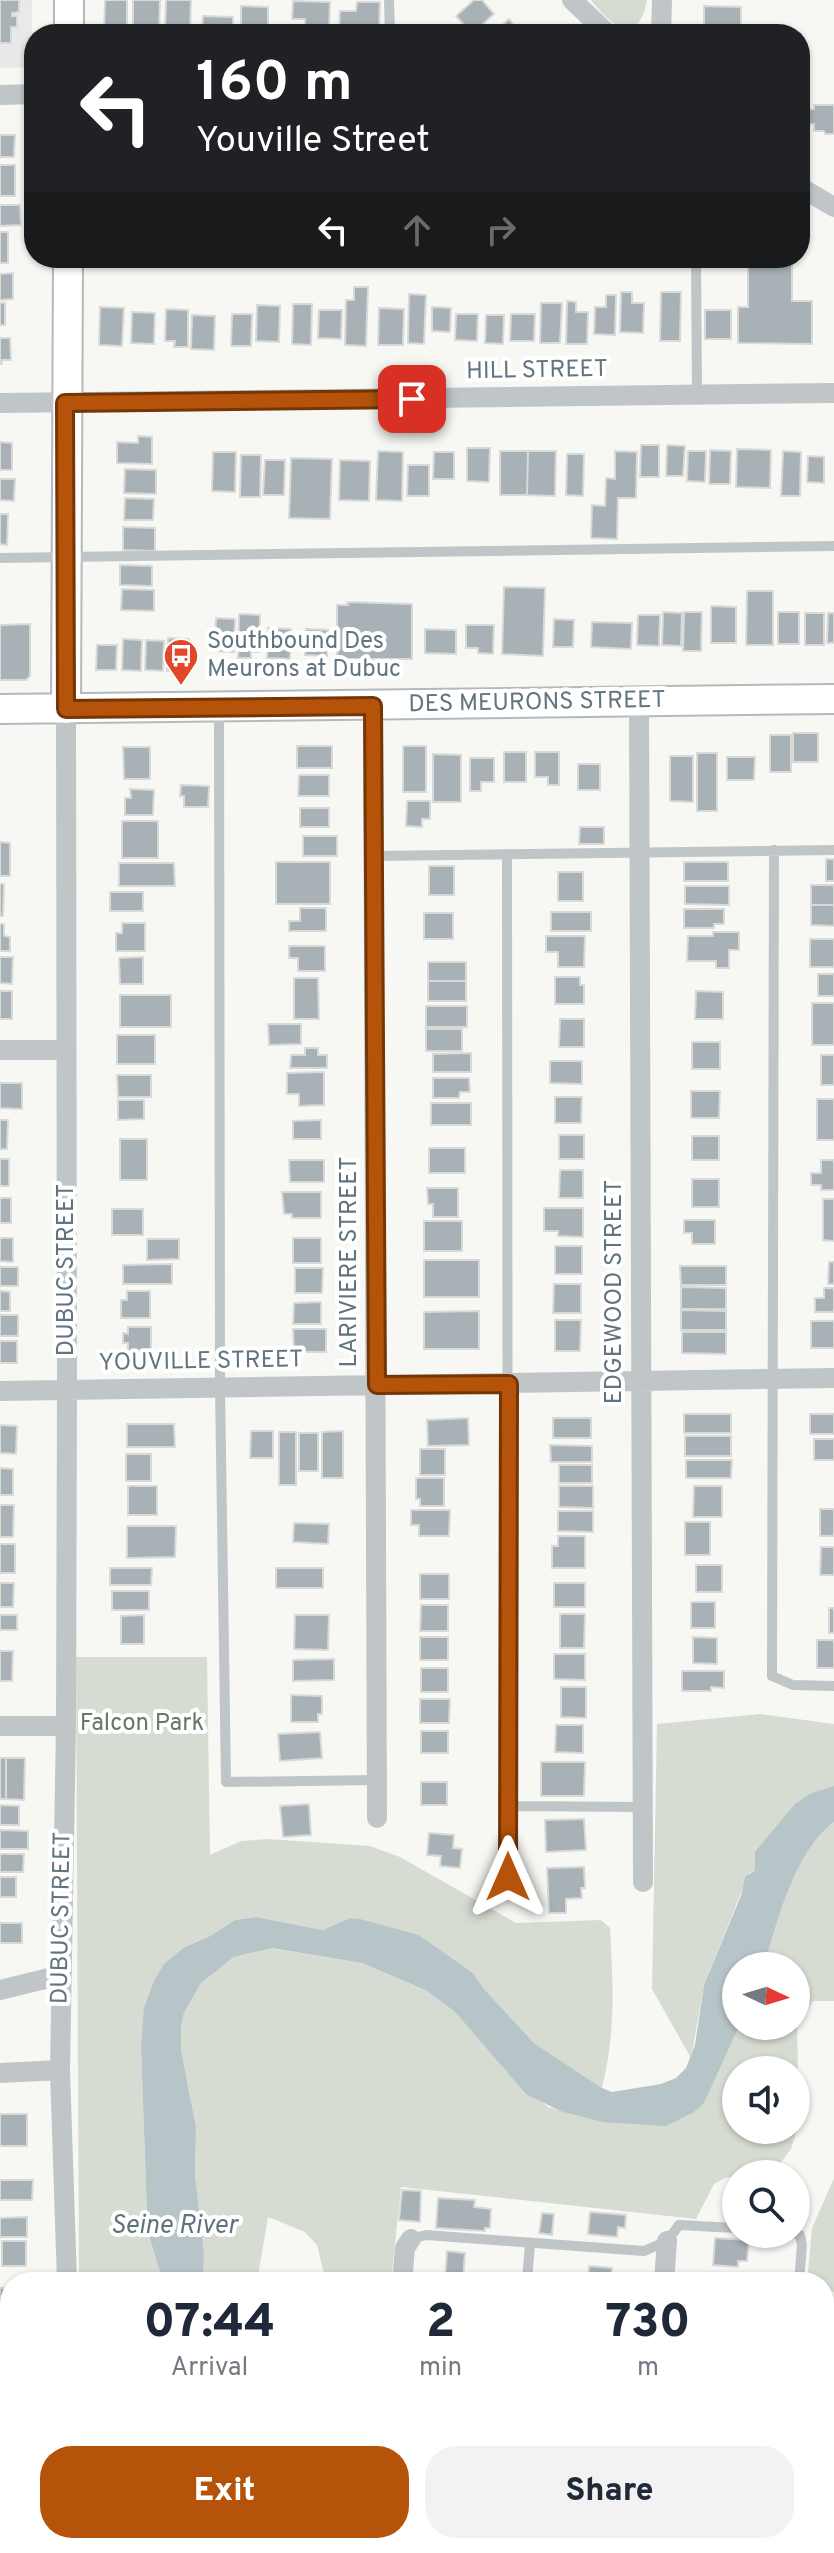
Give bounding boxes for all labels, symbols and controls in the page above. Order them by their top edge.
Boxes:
text: 160 m [196,50,353,120]
icon: left [64,56,168,160]
text: Youville Street [196,119,430,165]
icon: left [311,208,355,252]
icon: ahead [395,208,439,252]
icon: right [479,208,523,252]
street label: HILL STREET [466,355,608,387]
pin [378,365,446,433]
icon: arrive [390,377,434,421]
place label: Southbound Des Meurons at Dubuc [207,627,401,685]
bus stop icon: Southbound Des Meurons at Dubuc [162,637,200,687]
street label: DES MEURONS STREET [408,686,666,720]
street label: LARIVIERE STREET [335,1156,365,1368]
street label: EDGEWOOD STREET [600,1180,630,1404]
street label: DUBUC STREET [52,1184,82,1356]
street label: YOUVILLE STREET [98,1345,304,1379]
park label: Falcon Park [80,1709,204,1739]
street label: DUBUC STREET [45,1832,79,2004]
position arrow [466,1835,550,1919]
north arrow [722,1952,810,2040]
map controls [722,1952,810,2248]
button: sound [722,2056,810,2144]
button: search [722,2160,810,2248]
water label: Seine River [111,2210,240,2243]
text: 07:44 [143,2294,276,2354]
text: 2 [426,2294,455,2354]
text: 730 [606,2294,691,2354]
text: Arrival [171,2352,248,2385]
text: min [419,2352,462,2385]
text: m [637,2352,659,2385]
button: Exit [40,2446,409,2538]
button: Share [425,2446,794,2538]

